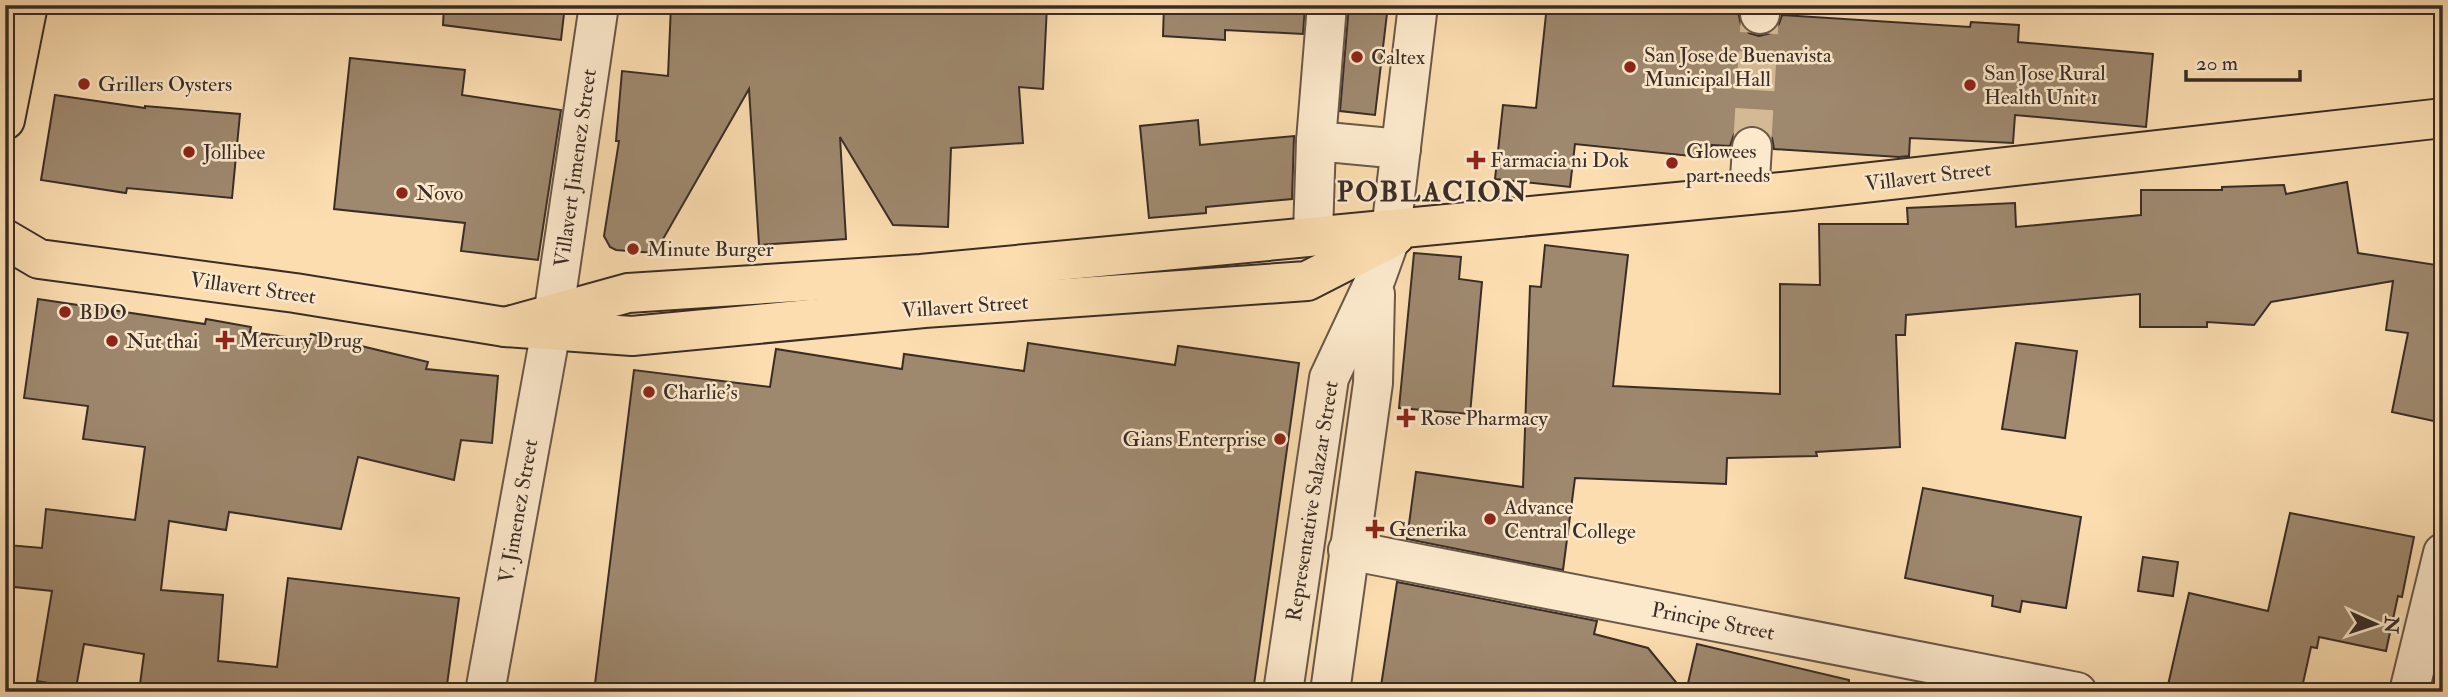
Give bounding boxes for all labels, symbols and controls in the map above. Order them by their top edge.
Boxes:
scale bar [2186,38,2299,82]
place label: San Jose de Buenavista Municipal Hall [1644,42,1832,93]
place label: Caltex [1371,44,1426,71]
marker: Caltex [1349,49,1365,65]
text: 20 m [2196,50,2238,77]
marker: San Jose de Buenavista Municipal Hall [1622,59,1638,75]
place label: San Jose Rural Health Unit 1 [1984,60,2106,111]
street label: Villavert Jimenez Street [548,67,603,269]
place label: Grillers Oysters [98,71,232,98]
marker: Grillers Oysters [76,76,92,92]
marker: San Jose Rural Health Unit 1 [1962,77,1978,93]
place label: Glowees part needs [1685,138,1770,189]
place label: Jollibee [202,139,265,166]
marker: Jollibee [181,144,197,160]
place label: Farmacia ni Dok [1490,147,1629,174]
marker: Farmacia ni Dok [1468,152,1484,168]
marker: Glowees part needs [1664,155,1680,171]
street label: Villavert Street [1864,155,1993,198]
district label: POBLACION [1337,175,1529,210]
place label: Novo [416,180,463,207]
marker: Novo [394,185,410,201]
place label: Minute Burger [647,236,774,263]
marker: Minute Burger [625,241,641,257]
street label: Villavert Street [188,266,318,311]
street label: Villavert Street [901,289,1029,324]
place label: BDO [79,299,127,326]
marker: BDO [57,304,73,320]
place label: Mercury Drug [239,327,363,354]
place label: Nut thai [126,328,199,355]
marker: Mercury Drug [217,332,233,348]
marker: Nut thai [104,333,120,349]
place label: Charlie's [663,379,738,406]
street label: Representative Salazar Street [1280,379,1345,623]
marker: Charlie's [641,384,657,400]
place label: Rose Pharmacy [1420,405,1548,432]
marker: Rose Pharmacy [1398,410,1414,426]
place label: Gians Enterprise [1123,426,1266,453]
marker: Gians Enterprise [1272,431,1288,447]
street label: V. Jimenez Street [493,437,544,585]
place label: Advance Central College [1503,494,1636,545]
marker: Advance Central College [1482,511,1498,527]
place label: Generika [1389,516,1467,543]
marker: Generika [1367,521,1383,537]
north arrow [2340,588,2410,658]
street label: Principe Street [1649,596,1777,647]
text: N [2378,615,2403,635]

